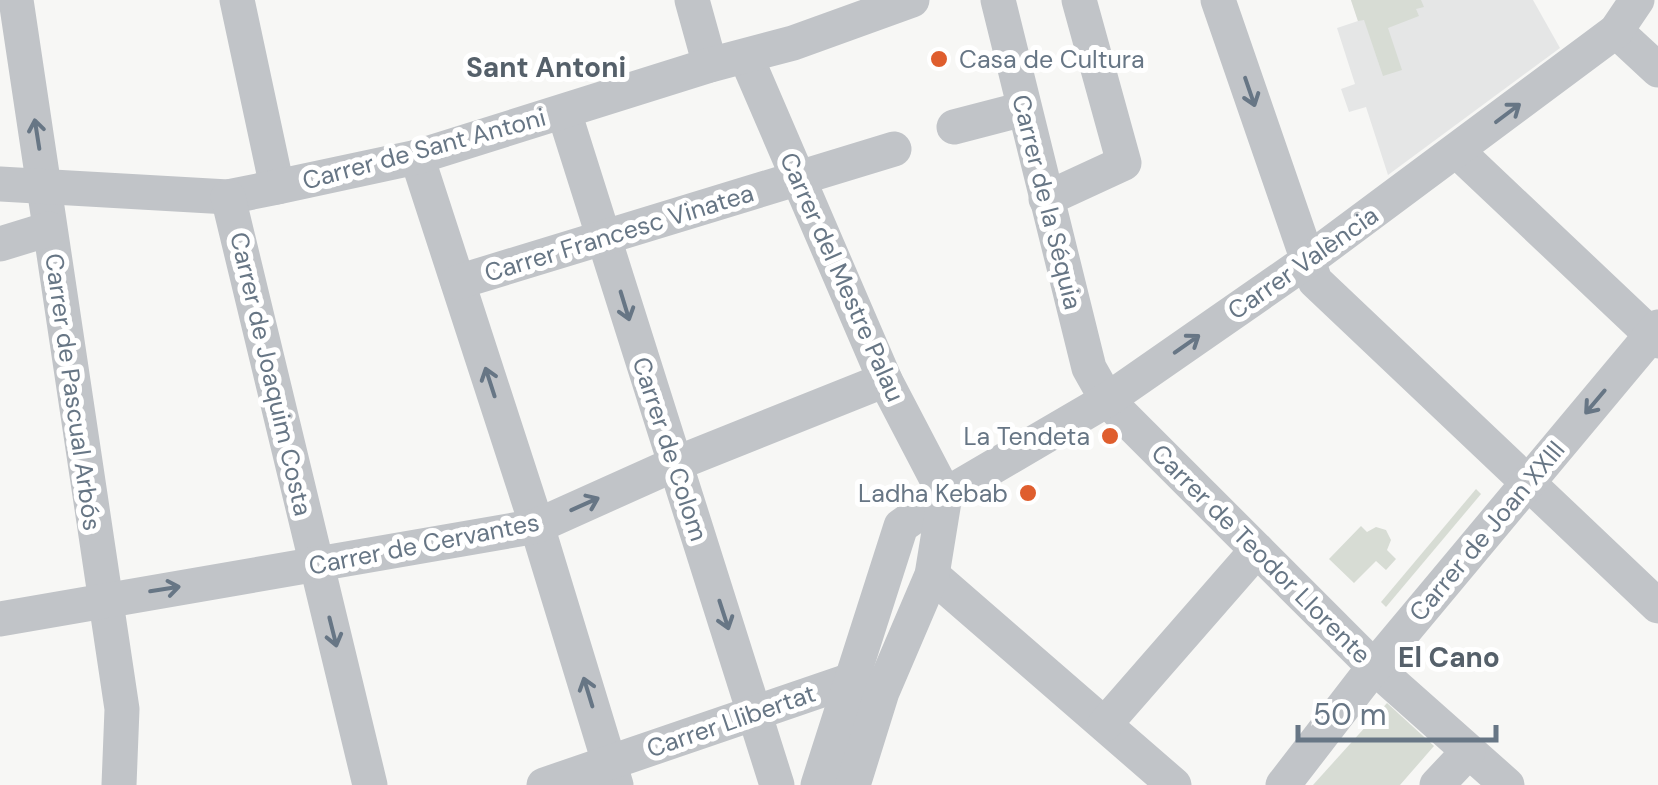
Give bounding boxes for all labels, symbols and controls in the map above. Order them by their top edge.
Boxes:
place label: Casa de Cultura [959,43,1145,76]
marker: Casa de Cultura [928,48,950,70]
district label: Sant Antoni [466,49,626,86]
one-way arrow [1242,76,1260,107]
street label: Carrer de la Séquia [1004,91,1090,313]
street label: Carrer de Sant Antoni [299,101,549,197]
one-way arrow [1494,103,1521,124]
one-way arrow [27,118,46,151]
street label: Carrer del Mestre Palau [772,147,912,407]
street label: Carrer Francesc Vinatea [480,176,758,290]
street label: Carrer València [1221,199,1385,327]
street label: Carrer de Joaquim Costa [222,229,320,519]
street label: Carrer de Pascual Arbós [37,251,109,533]
one-way arrow [617,289,635,321]
one-way arrow [1173,334,1201,355]
street label: Carrer de Colom [625,353,715,545]
one-way arrow [480,366,498,398]
one-way arrow [1584,388,1606,414]
place label: La Tendeta [963,420,1090,453]
marker: La Tendeta [1099,425,1121,447]
street label: Carrer de Joan XXIII [1402,434,1572,628]
street label: Carrer de Teodor Llorente [1144,437,1378,671]
place label: Ladha Kebab [858,477,1008,510]
marker: Ladha Kebab [1017,482,1039,504]
one-way arrow [569,494,599,513]
street label: Carrer de Cervantes [306,505,542,583]
one-way arrow [148,580,181,598]
one-way arrow [716,599,734,631]
one-way arrow [325,615,343,647]
district label: El Cano [1398,639,1500,676]
one-way arrow [578,676,596,708]
street label: Carrer Llibertat [642,677,820,765]
scale bar [1298,680,1496,742]
text: 50 m [1313,695,1387,734]

